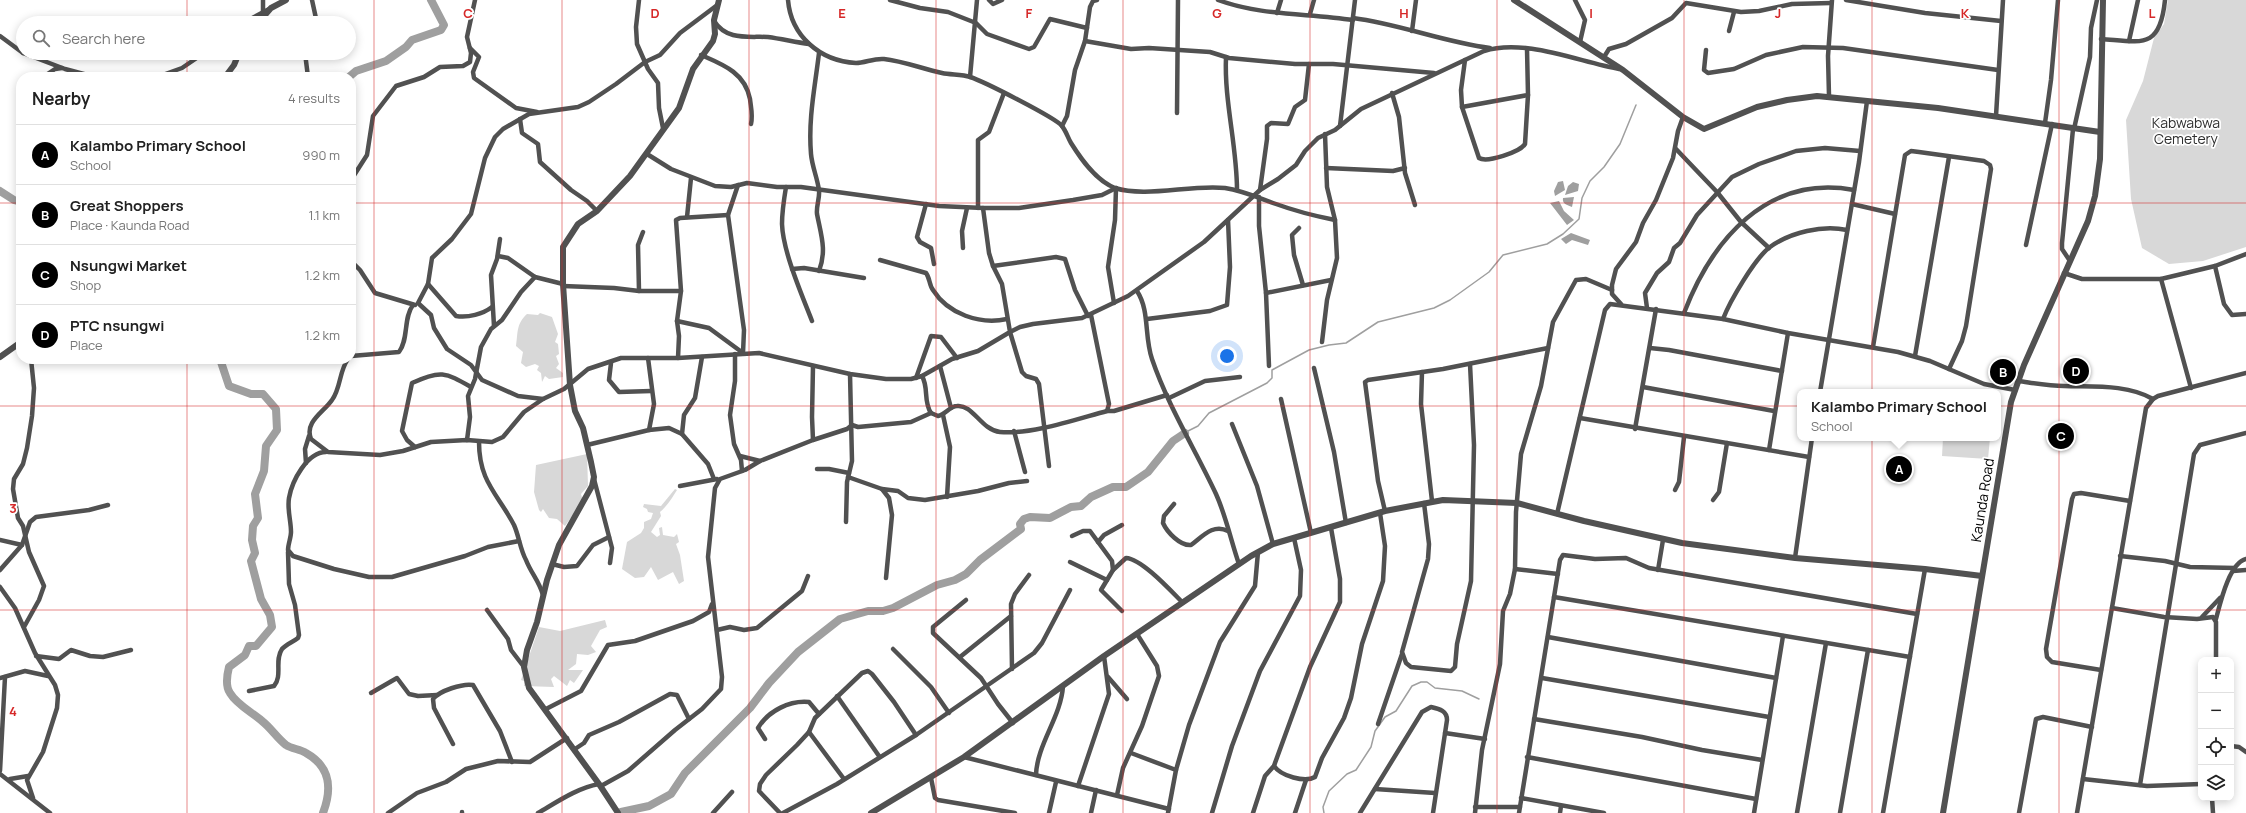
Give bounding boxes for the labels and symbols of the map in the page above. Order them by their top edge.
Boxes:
text: C [463,4,473,22]
text: D [650,4,660,22]
text: E [838,4,846,22]
text: F [1026,4,1033,22]
text: G [1212,4,1222,22]
text: H [1399,4,1409,22]
text: I [1589,4,1593,22]
text: J [1775,4,1781,22]
text: K [1961,4,1970,22]
text: L [2149,4,2156,22]
park label: Kabwabwa Cemetery [2152,113,2220,148]
your location [1217,346,1237,366]
pin: D [2063,356,2089,386]
pin: B [1990,357,2016,387]
pin: C [2048,421,2074,451]
pin: A [1886,454,1912,484]
street label: Kaunda Road [1966,457,1998,543]
text: 3 [9,499,17,517]
text: 4 [9,702,17,720]

